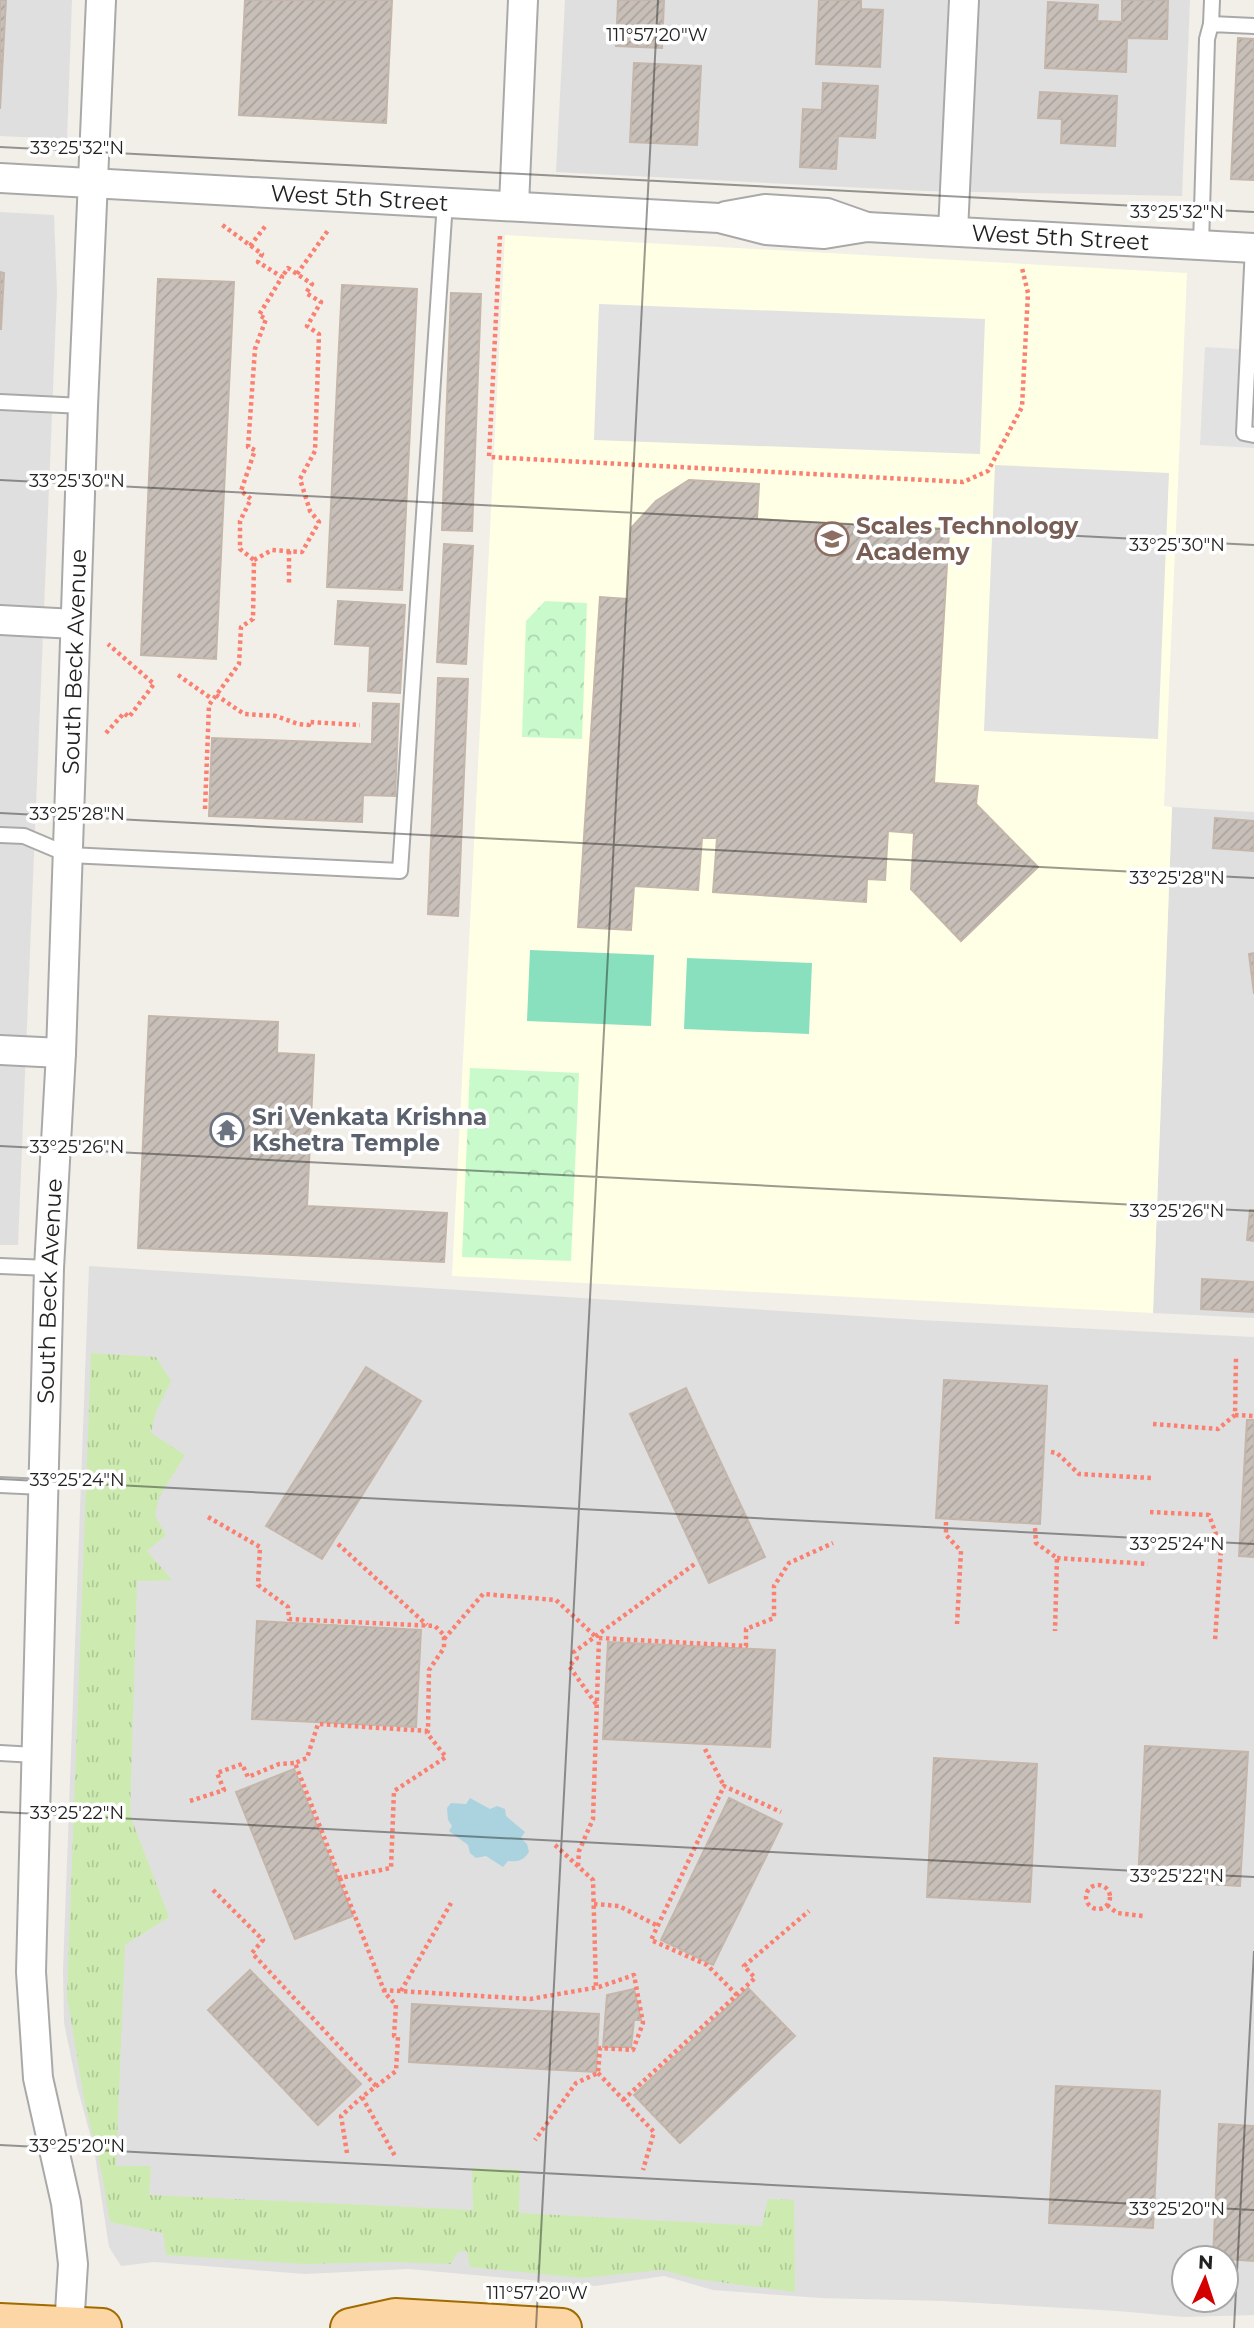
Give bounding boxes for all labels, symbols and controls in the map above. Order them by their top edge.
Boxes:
text: 111°57'20"W [606,24,708,46]
text: 33°25'32"N [30,137,124,159]
street label: West 5th Street [270,179,449,217]
text: 33°25'32"N [1130,201,1224,223]
street label: West 5th Street [971,219,1150,256]
text: 33°25'30"N [29,470,125,492]
place label: Scales Technology Academy [855,512,1079,566]
school or university icon: Scales Technology Academy [813,520,851,558]
text: 33°25'30"N [1129,534,1225,556]
street label: South Beck Avenue [56,548,92,775]
text: 33°25'28"N [29,803,125,825]
text: 33°25'28"N [1129,867,1225,889]
place label: Sri Venkata Krishna Kshetra Temple [252,1103,487,1157]
temple icon: Sri Venkata Krishna Kshetra Temple [208,1111,246,1149]
text: 33°25'26"N [30,1136,124,1158]
street label: South Beck Avenue [32,1178,68,1404]
text: 33°25'26"N [1130,1200,1224,1222]
text: 33°25'24"N [29,1469,125,1491]
text: 33°25'24"N [1129,1533,1225,1555]
text: 33°25'22"N [30,1802,124,1824]
text: 33°25'22"N [1130,1865,1224,1887]
text: 33°25'20"N [29,2135,125,2157]
text: 33°25'20"N [1129,2198,1225,2220]
north arrow [1170,2244,1240,2314]
text: N [1198,2251,1214,2274]
text: 111°57'20"W [486,2282,588,2304]

